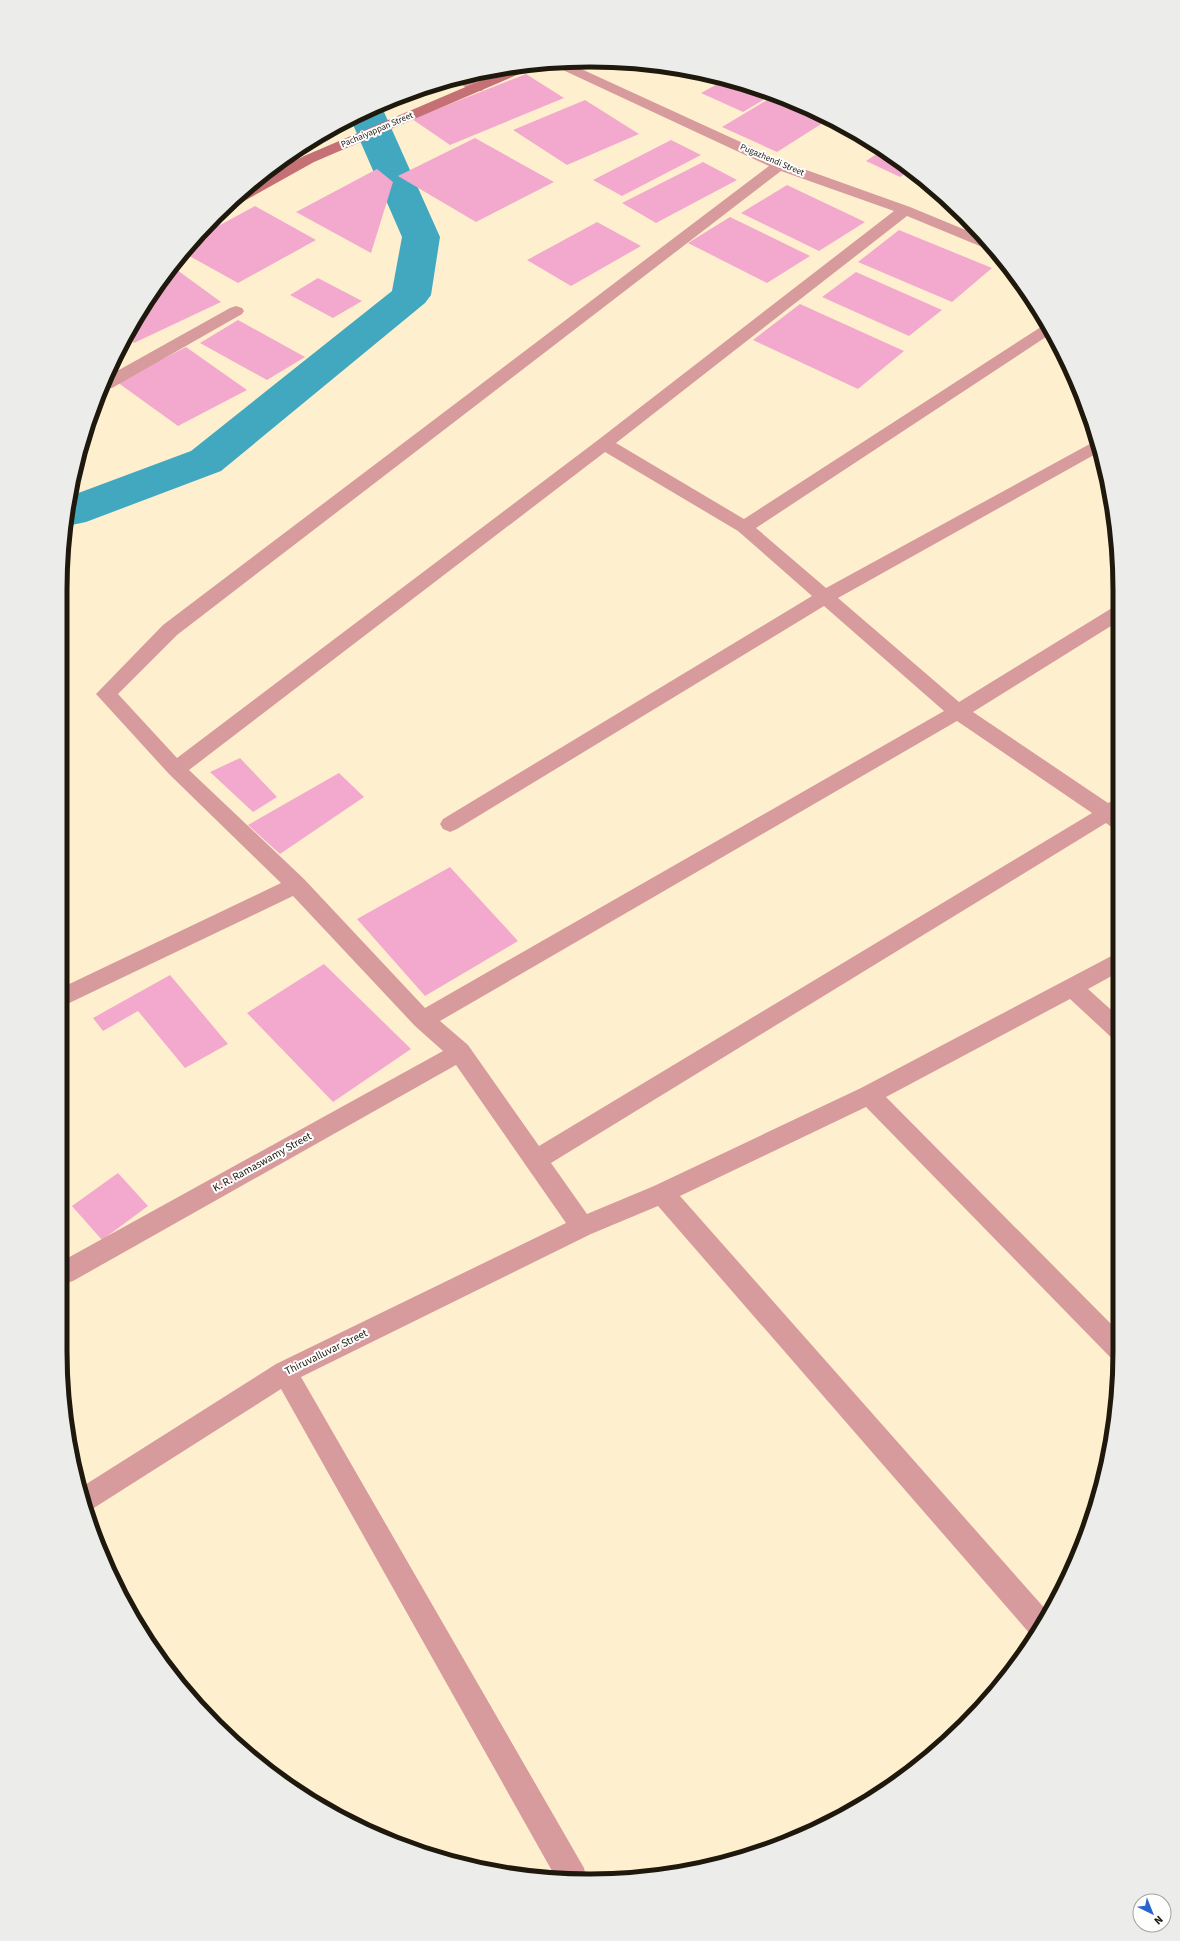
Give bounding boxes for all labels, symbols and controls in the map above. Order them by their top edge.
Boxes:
street label: Pachaiyappan Street [339,109,415,151]
street label: Pugazhendi Street [738,141,806,179]
street label: K. R. Ramaswamy Street [210,1128,314,1195]
street label: Thiruvalluvar Street [282,1325,370,1379]
north arrow [1132,1893,1172,1933]
text: N [1151,1912,1166,1928]

